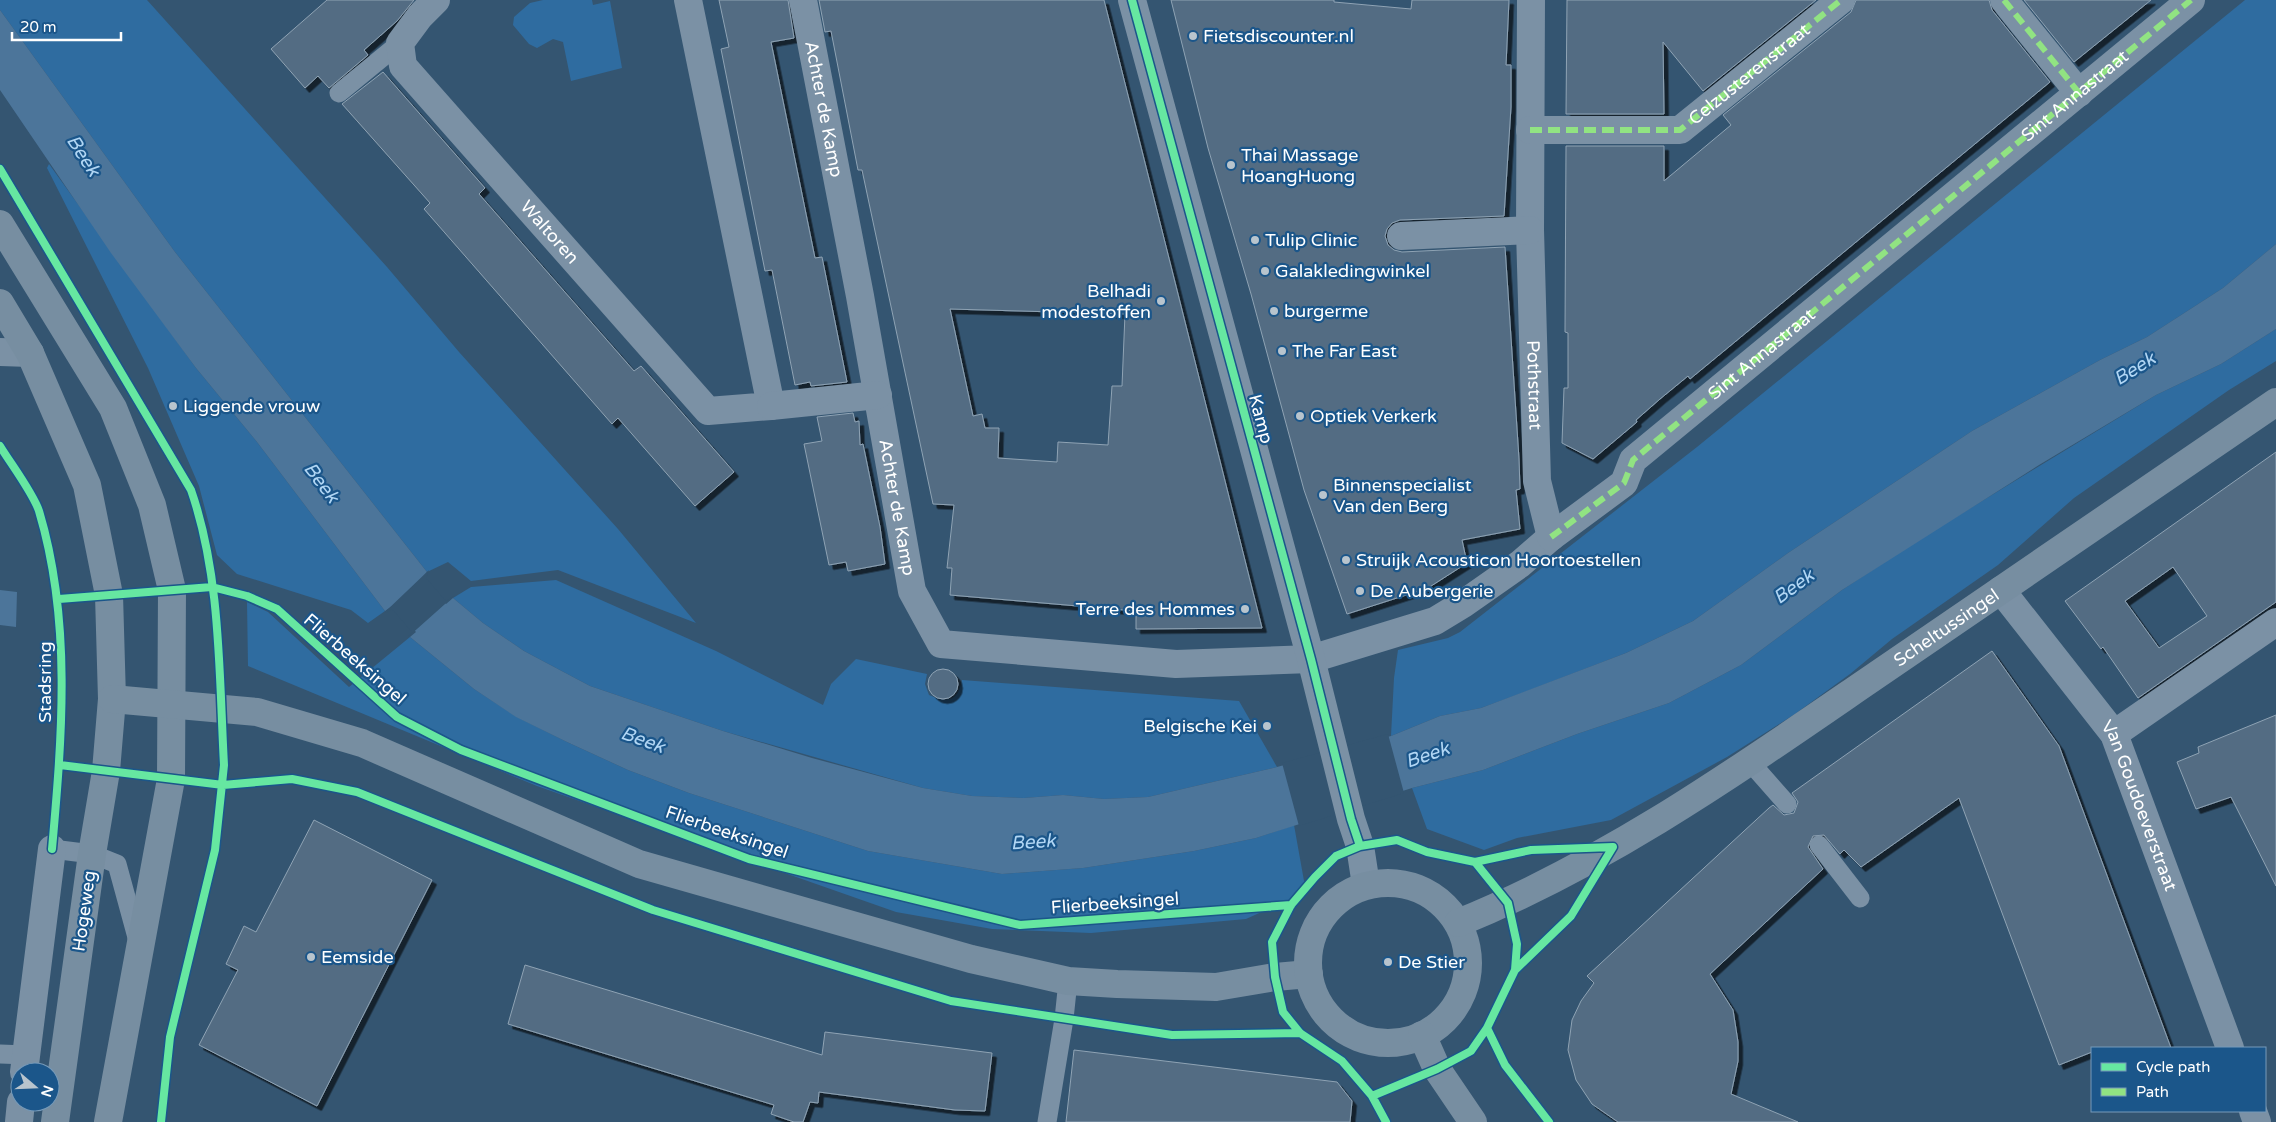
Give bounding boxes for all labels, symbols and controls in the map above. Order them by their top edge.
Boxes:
scale bar [12,10,121,42]
text: 20 m [20,18,57,36]
street label: Celzusterenstraat [1684,19,1814,130]
place label: Fietsdiscounter.nl [1203,25,1354,47]
marker: Fietsdiscounter.nl [1187,30,1199,42]
street label: Achter de Kamp [800,39,848,179]
street label: Sint Annastraat [2017,45,2133,146]
water label: Beek [62,131,106,182]
place label: Thai Massage HoangHuong [1241,144,1359,187]
marker: Thai Massage HoangHuong [1225,159,1237,171]
street label: Waltoren [516,196,584,268]
place label: Tulip Clinic [1265,229,1357,251]
marker: Tulip Clinic [1249,234,1261,246]
place label: Galakledingwinkel [1275,260,1430,282]
marker: Galakledingwinkel [1259,265,1271,277]
place label: Belhadi modestoffen [1041,280,1151,323]
marker: Belhadi modestoffen [1155,295,1167,307]
place label: burgerme [1284,300,1368,322]
street label: Sint Annastraat [1703,303,1820,405]
marker: burgerme [1268,305,1280,317]
place label: The Far East [1292,340,1397,362]
street label: Pothstraat [1522,340,1547,430]
marker: The Far East [1276,345,1288,357]
water label: Beek [2110,347,2161,390]
street label: Kamp [1244,392,1278,446]
place label: Liggende vrouw [183,395,320,417]
marker: Liggende vrouw [167,400,179,412]
place label: Optiek Verkerk [1310,405,1437,427]
marker: Optiek Verkerk [1294,410,1306,422]
street label: Achter de Kamp [874,437,920,577]
water label: Beek [299,458,344,508]
place label: Binnenspecialist Van den Berg [1333,474,1472,517]
marker: Binnenspecialist Van den Berg [1317,489,1329,501]
place label: Struijk Acousticon Hoortoestellen [1356,549,1641,571]
marker: Struijk Acousticon Hoortoestellen [1340,554,1352,566]
water label: Beek [1769,564,1820,609]
place label: De Aubergerie [1370,580,1493,602]
street label: Scheltussingel [1889,584,2003,671]
marker: De Aubergerie [1354,585,1366,597]
place label: Terre des Hommes [1076,598,1235,620]
marker: Terre des Hommes [1239,603,1251,615]
street label: Flierbeeksingel [299,609,411,709]
street label: Stadsring [34,641,56,723]
place label: Belgische Kei [1143,715,1257,737]
street label: Van Goudoeverstraat [2096,716,2182,894]
marker: Belgische Kei [1261,720,1273,732]
water label: Beek [618,722,669,759]
water label: Beek [1402,737,1454,773]
street label: Flierbeeksingel [663,801,791,863]
water label: Beek [1010,829,1058,855]
street label: Hogeweg [67,869,101,953]
street label: Flierbeeksingel [1050,888,1180,918]
place label: Eemside [321,946,394,968]
marker: Eemside [305,951,317,963]
place label: De Stier [1398,951,1465,973]
marker: De Stier [1382,956,1394,968]
legend [2091,1047,2266,1112]
text: Cycle path [2136,1058,2210,1076]
north arrow [10,1062,60,1112]
text: N [37,1083,57,1099]
text: Path [2136,1083,2169,1101]

